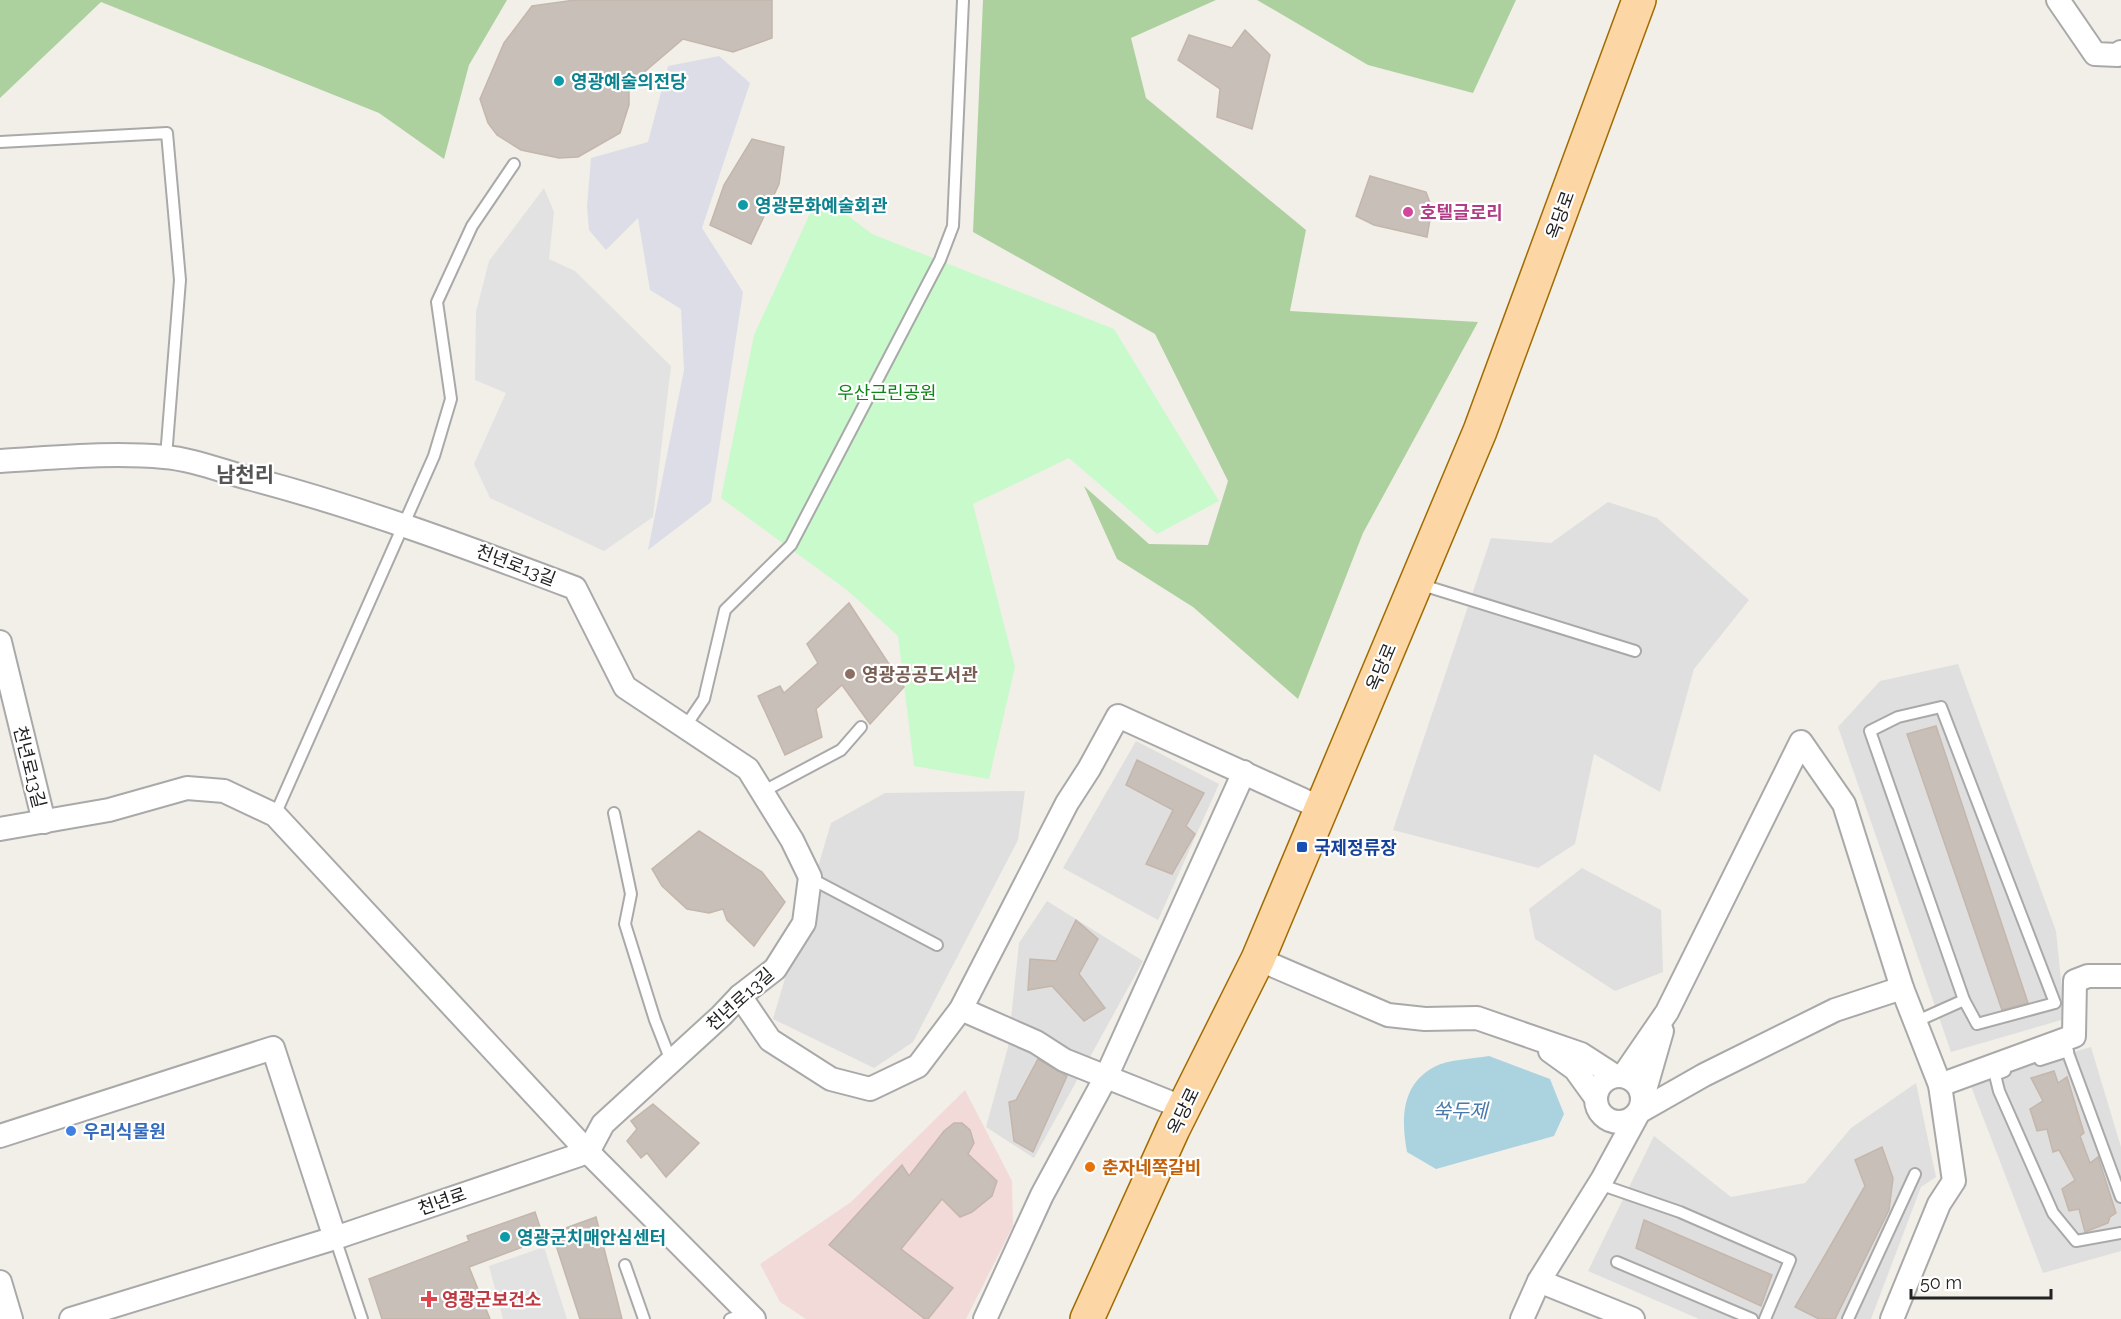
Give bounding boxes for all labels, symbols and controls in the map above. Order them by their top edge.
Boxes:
place label: 영광예술의전당 [571,71,687,92]
marker: 영광예술의전당 [552,74,566,88]
street label: 옥당로 [1542,188,1578,242]
place label: 영광문화예술회관 [755,195,888,216]
marker: 영광문화예술회관 [736,198,750,212]
place label: 호텔글로리 [1420,202,1503,223]
marker: 호텔글로리 [1401,205,1415,219]
park label: 우산근린공원 [837,382,937,403]
district label: 남천리 [216,462,274,487]
street label: 천년로13길 [473,540,559,590]
street label: 옥당로 [1362,640,1400,694]
place label: 영광공공도서관 [862,664,978,685]
marker: 영광공공도서관 [843,667,857,681]
street label: 천년로13길 [10,724,50,810]
place label: 국제정류장 [1314,837,1397,858]
marker: 국제정류장 [1295,840,1309,854]
street label: 천년로13길 [702,963,778,1035]
street label: 옥당로 [1163,1084,1203,1138]
water label: 쑥두제 [1432,1099,1490,1123]
place label: 우리식물원 [83,1121,166,1142]
marker: 우리식물원 [64,1124,78,1138]
place label: 춘자네쪽갈비 [1102,1157,1201,1178]
marker: 춘자네쪽갈비 [1083,1160,1097,1174]
street label: 천년로 [415,1183,469,1219]
place label: 영광군치매안심센터 [517,1227,666,1248]
marker: 영광군치매안심센터 [498,1230,512,1244]
scale bar [1911,1262,2050,1300]
text: 50 m [1920,1272,1962,1293]
place label: 영광군보건소 [442,1289,541,1310]
marker: 영광군보건소 [420,1290,438,1308]

